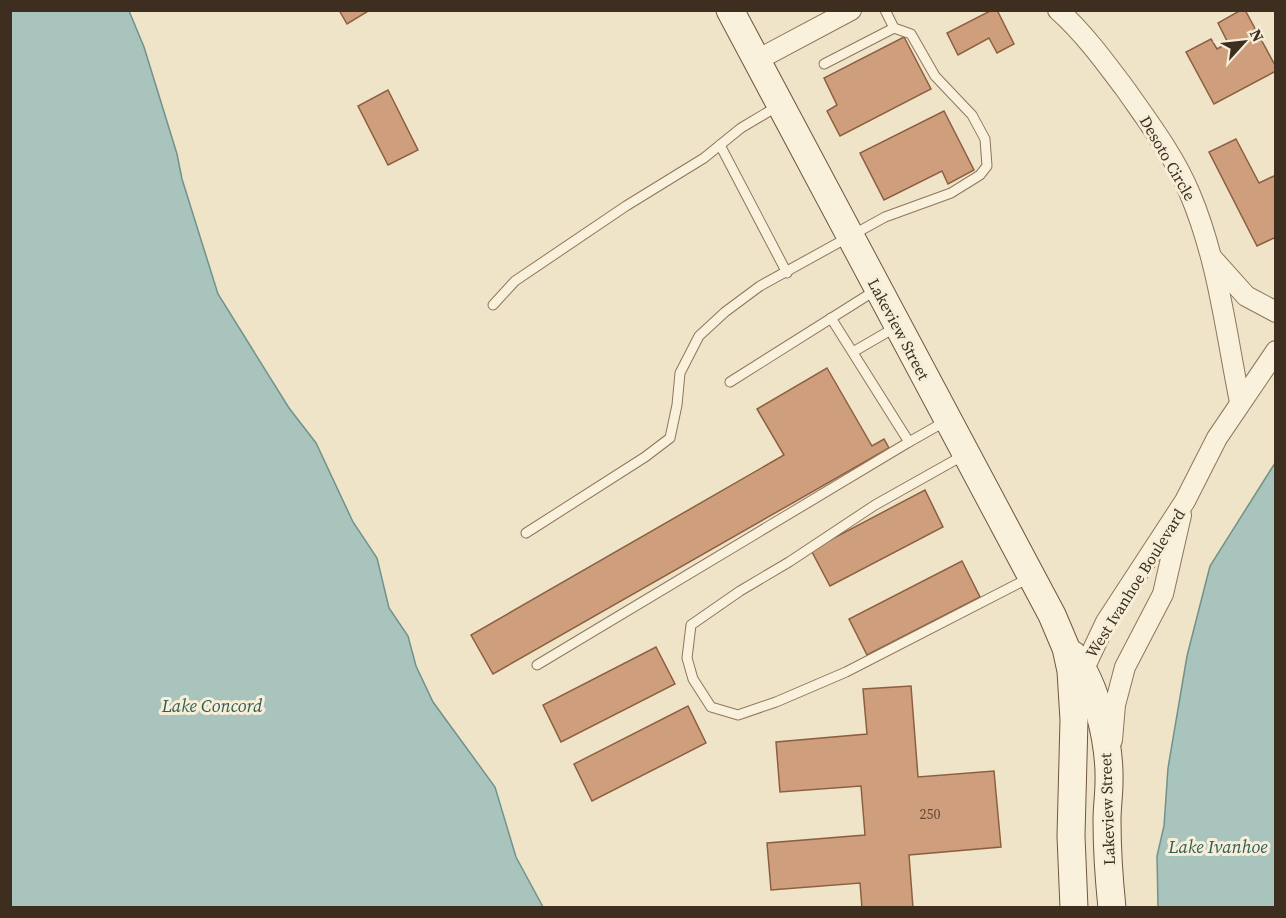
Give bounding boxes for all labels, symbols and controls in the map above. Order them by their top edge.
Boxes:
north arrow [1214,12,1274,72]
text: N [1245,25,1270,46]
street label: Desoto Circle [1135,111,1201,205]
street label: Lakeview Street [863,274,935,384]
street label: West Ivanhoe Boulevard [1080,504,1190,662]
water label: Lake Concord [161,693,263,718]
street label: Lakeview Street [1094,752,1120,865]
house number: 250 [920,804,941,824]
water label: Lake Ivanhoe [1167,834,1268,859]

